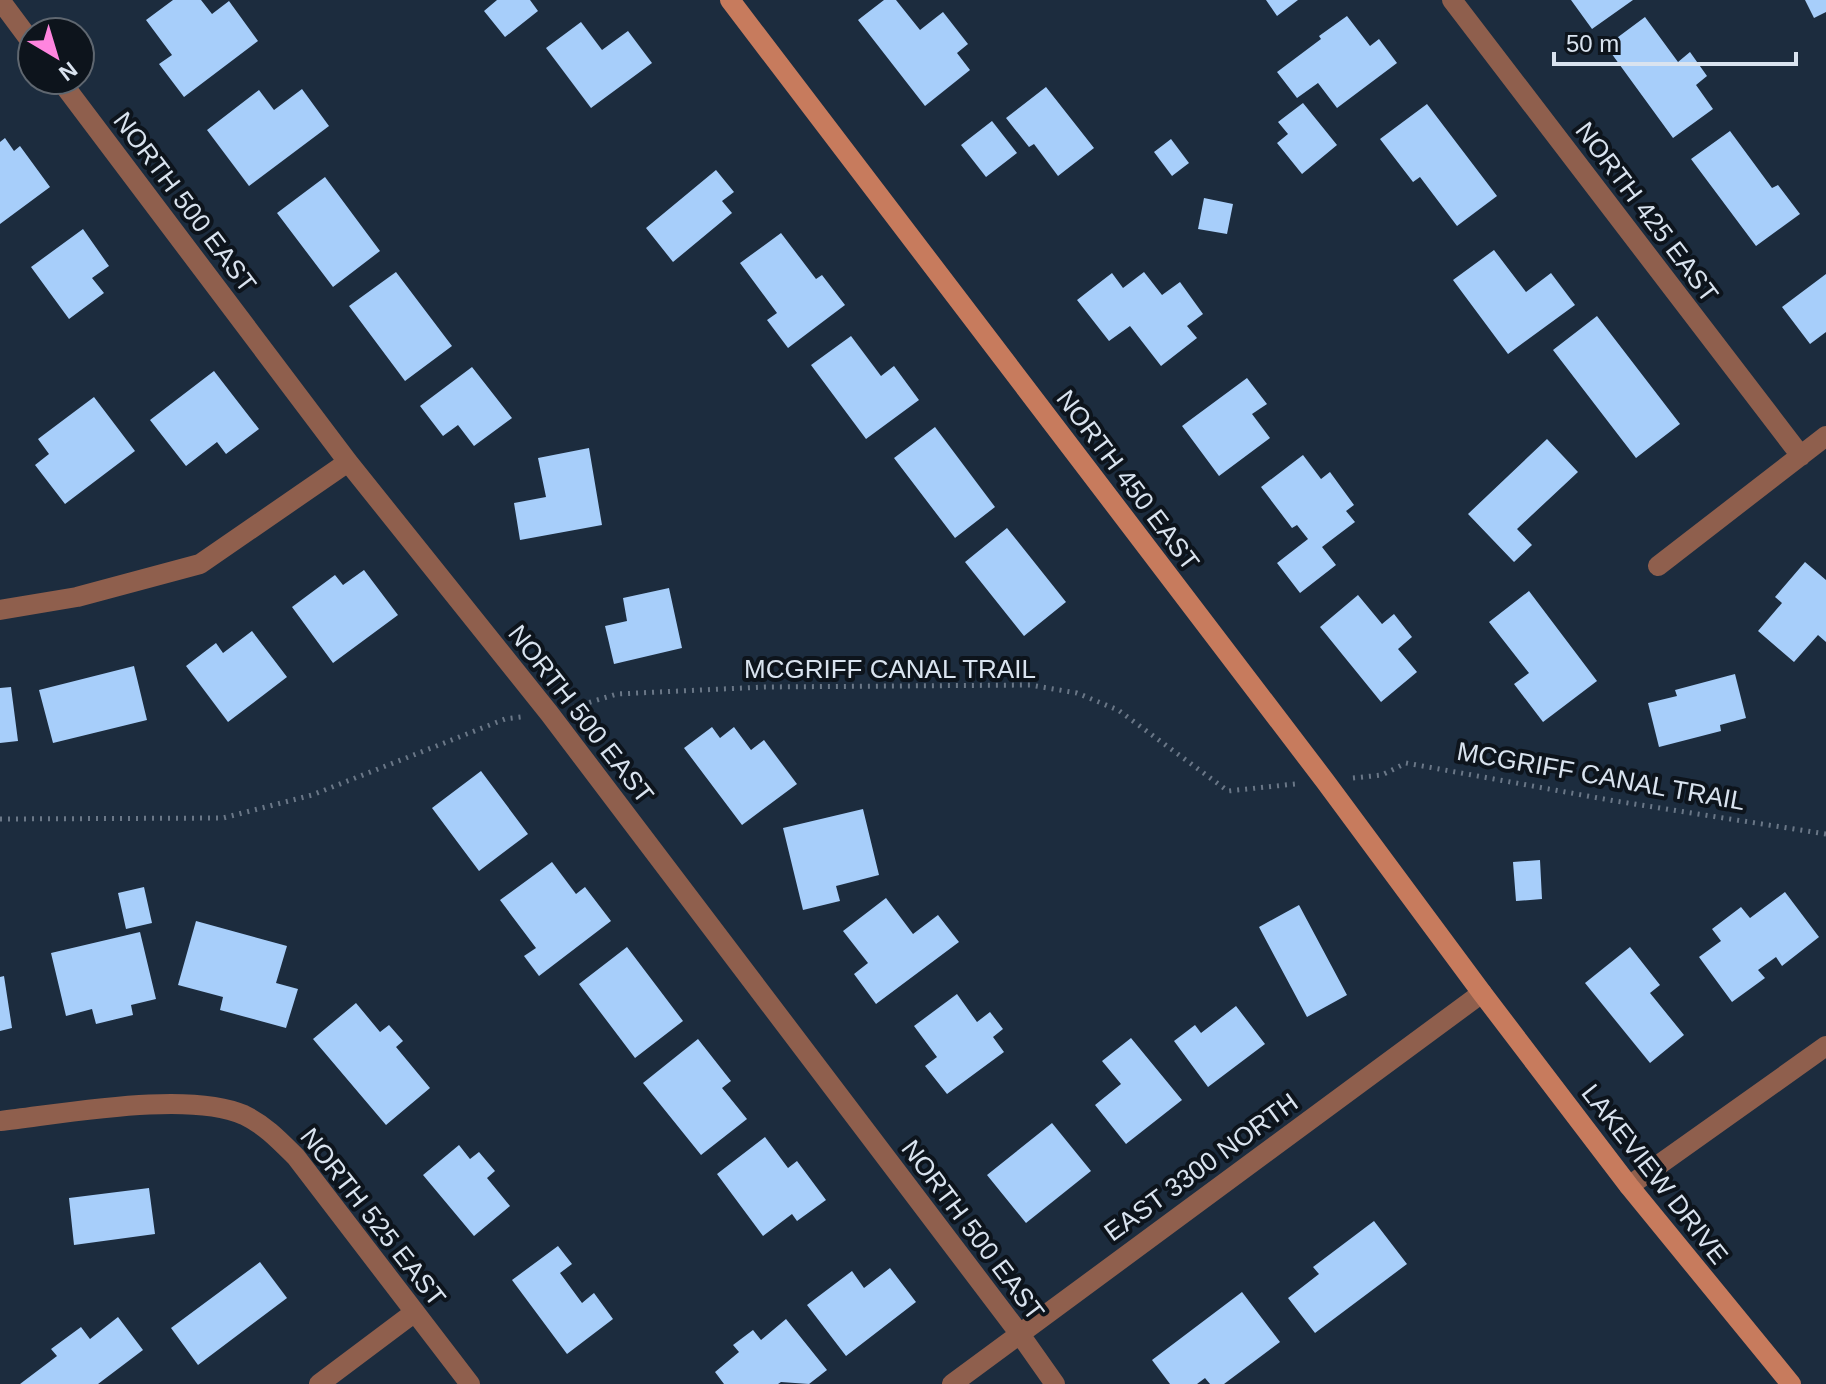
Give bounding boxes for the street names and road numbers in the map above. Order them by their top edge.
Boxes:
street label: NORTH 500 EAST [108,106,263,298]
street label: NORTH 425 EAST [1570,116,1725,308]
street label: NORTH 450 EAST [1051,384,1206,576]
street label: NORTH 500 EAST [502,619,660,809]
street label: MCGRIFF CANAL TRAIL [744,654,1036,684]
street label: MCGRIFF CANAL TRAIL [1455,736,1747,816]
street label: LAKEVIEW DRIVE [1576,1078,1734,1270]
street label: EAST 3300 NORTH [1098,1087,1304,1247]
street label: NORTH 525 EAST [294,1122,452,1312]
street label: NORTH 500 EAST [896,1134,1051,1326]

